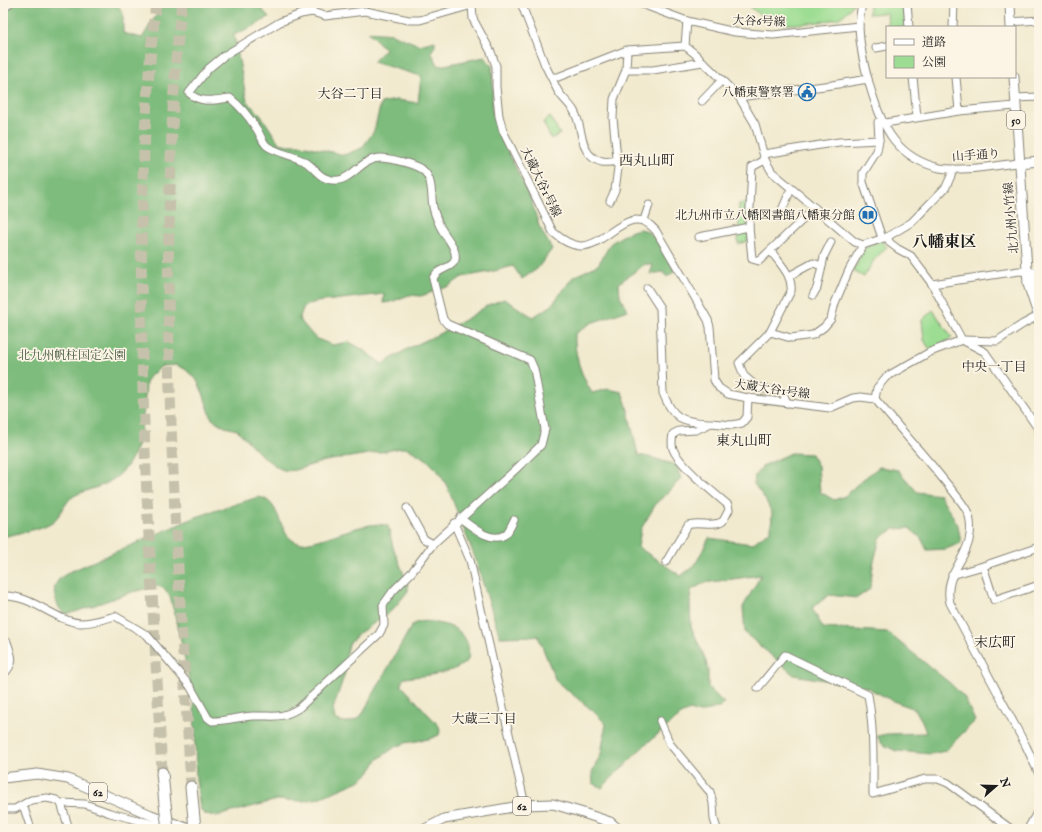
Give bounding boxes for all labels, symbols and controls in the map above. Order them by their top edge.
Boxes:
street label: 大谷6号線 [732,13,786,30]
legend [886,26,1016,78]
text: 道路 [922,35,946,50]
text: 公園 [922,55,946,70]
public building icon: 八幡東警察署 [797,82,817,102]
place label: 八幡東警察署 [722,85,794,100]
district label: 大谷二丁目 [317,86,383,103]
road number: 50 [1007,111,1025,129]
street label: 大蔵大谷1号線 [517,145,564,220]
street label: 山手通り [952,146,1001,165]
district label: 西丸山町 [619,152,675,170]
street label: 北九州小竹線 [1001,181,1022,254]
library icon: 北九州市立八幡図書館八幡東分館 [858,205,878,225]
place label: 北九州市立八幡図書館八幡東分館 [675,208,855,223]
district label: 八幡東区 [912,233,976,253]
park label: 北九州帆柱国定公園 [18,348,126,363]
district label: 中央一丁目 [961,359,1027,376]
street label: 大蔵大谷1号線 [733,377,811,402]
district label: 東丸山町 [716,432,772,450]
district label: 末広町 [974,634,1016,652]
district label: 大蔵三丁目 [451,711,517,728]
north arrow [976,766,1016,806]
text: N [996,775,1013,790]
road number: 62 [89,783,107,801]
road number: 62 [513,797,531,815]

